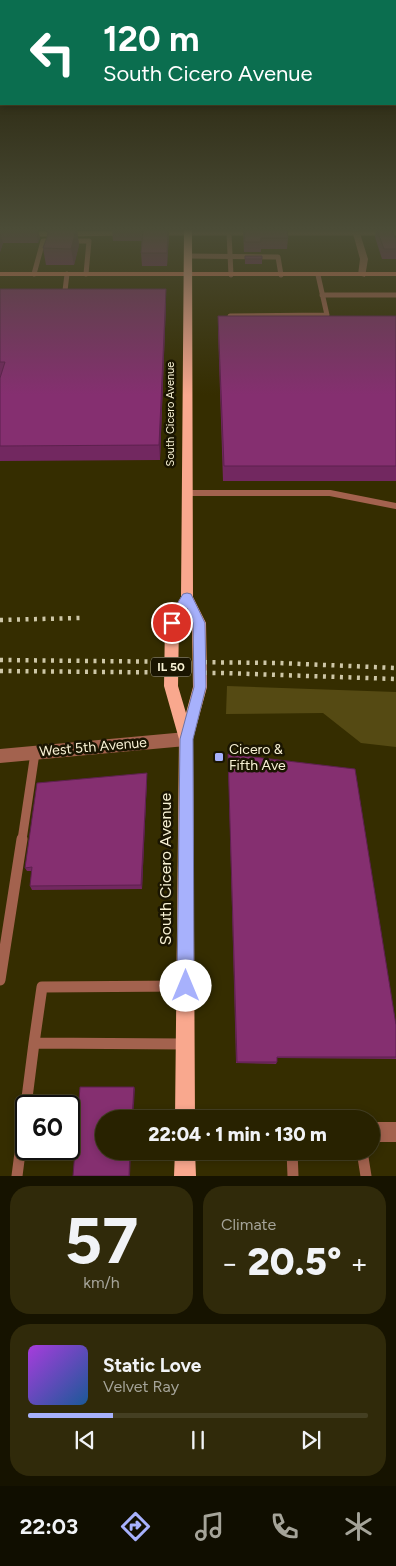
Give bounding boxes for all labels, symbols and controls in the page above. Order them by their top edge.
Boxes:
text: 120 m [103,18,200,60]
icon: left [20,20,85,85]
text: South Cicero Avenue [103,60,312,87]
street label: South Cicero Avenue [164,362,177,466]
pin [151,602,193,644]
icon: arrive [158,609,186,637]
road number: IL 50 [151,658,191,676]
street label: West 5th Avenue [39,734,148,760]
place label: Cicero & Fifth Ave [229,741,286,774]
marker: Cicero & Fifth Ave [213,751,225,763]
street label: South Cicero Avenue [156,793,175,945]
position arrow [159,959,211,1011]
speed limit sign: 60 [15,1095,80,1160]
text: 22:04 · 1 min · 130 m [148,1123,327,1146]
text: 57 [65,1201,138,1279]
text: Climate [221,1215,276,1234]
text: 20.5° [247,1239,342,1285]
text: − [221,1246,238,1280]
text: + [351,1246,368,1280]
text: km/h [83,1273,120,1292]
text: Static Love [103,1354,201,1377]
text: Velvet Ray [103,1377,179,1396]
icon: previous [71,1426,99,1454]
icon: pause [184,1426,212,1454]
icon: next [297,1426,325,1454]
icon: directions [118,1509,153,1544]
icon: music [192,1509,227,1544]
icon: phone [267,1509,302,1544]
icon: climate [341,1509,376,1544]
text: 22:03 [20,1513,78,1540]

